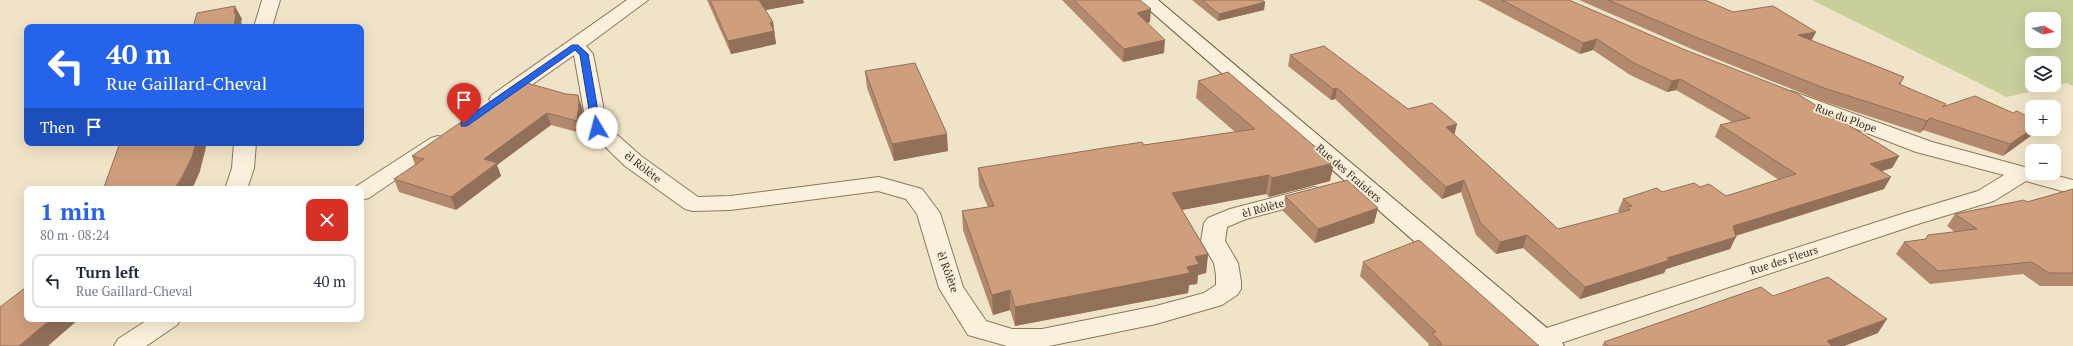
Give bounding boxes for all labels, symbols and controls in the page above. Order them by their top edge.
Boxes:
north arrow [2025,12,2061,48]
map controls [2025,12,2061,180]
text: 40 m [106,35,171,72]
icon: left [40,40,92,92]
button: layers [2025,56,2061,92]
text: Rue Gaillard-Cheval [106,71,267,95]
pin [447,83,481,124]
icon: arrive [453,89,475,111]
street label: Rue du Plope [1813,100,1879,136]
button: + [2025,100,2061,136]
position arrow [576,107,618,149]
icon: arrive [83,116,105,138]
text: Then [40,117,75,137]
street label: Rue des Fraisiers [1313,141,1385,205]
button: − [2025,144,2061,180]
street label: èl Rôlète [622,148,665,186]
text: 1 min [40,195,106,227]
street label: èl Rôlète [1240,196,1286,220]
button: close [306,199,348,241]
text: 80 m · 08:24 [40,226,110,244]
street label: Rue des Fleurs [1748,242,1820,278]
street label: èl Rôlète [934,249,962,295]
text: Turn left [76,262,140,282]
icon: left [42,270,64,292]
text: 40 m [313,271,346,291]
text: Rue Gaillard-Cheval [76,282,192,300]

